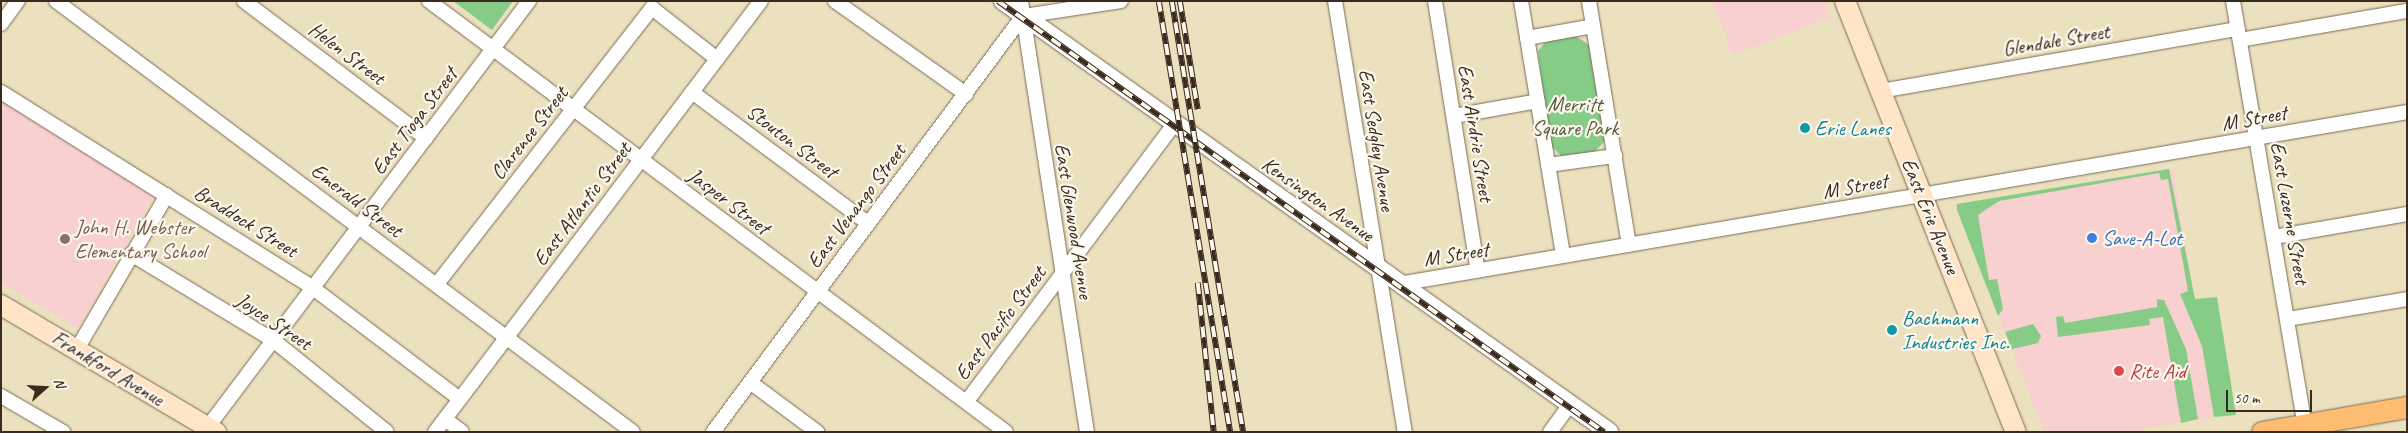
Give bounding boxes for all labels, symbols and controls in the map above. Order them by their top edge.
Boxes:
street label: Helen Street [304,16,390,90]
street label: Glendale Street [2001,18,2111,62]
street label: East Airdrie Street [1453,62,1499,204]
street label: East Tioga Street [366,63,462,179]
street label: East Sedgley Avenue [1353,68,1401,212]
street label: Clarence Street [485,81,573,185]
park label: Merritt Square Park [1532,91,1618,141]
street label: Stouton Street [742,99,842,183]
street label: M Street [2219,100,2289,136]
place label: Erie Lanes [1815,115,1891,141]
marker: Erie Lanes [1799,122,1811,134]
street label: East Atlantic Street [527,137,637,271]
street label: East Venango Street [801,139,911,273]
street label: East Luzerne Street [2265,140,2315,286]
street label: East Glenwood Avenue [1049,141,1099,301]
street label: Kensington Avenue [1257,151,1379,247]
street label: East Erie Avenue [1896,155,1966,277]
street label: Emerald Street [306,157,408,243]
street label: Jasper Street [683,162,775,240]
street label: M Street [1820,168,1890,204]
street label: Braddock Street [190,179,302,263]
place label: John H. Webster Elementary School [75,214,206,264]
place label: Save-A-Lot [2102,225,2182,251]
marker: Save-A-Lot [2086,232,2098,244]
marker: John H. Webster Elementary School [59,233,71,245]
street label: M Street [1421,236,1491,272]
street label: East Pacific Street [949,261,1051,385]
street label: Joyce Street [231,287,317,355]
place label: Bachmann Industries Inc. [1902,305,2009,355]
marker: Bachmann Industries Inc. [1886,324,1898,336]
street label: Frankford Avenue [48,325,168,411]
place label: Rite Aid [2129,358,2186,384]
north arrow [20,363,70,413]
marker: Rite Aid [2113,365,2125,377]
text: N [50,376,69,390]
scale bar [2228,380,2314,412]
text: 50 m [2234,389,2260,408]

